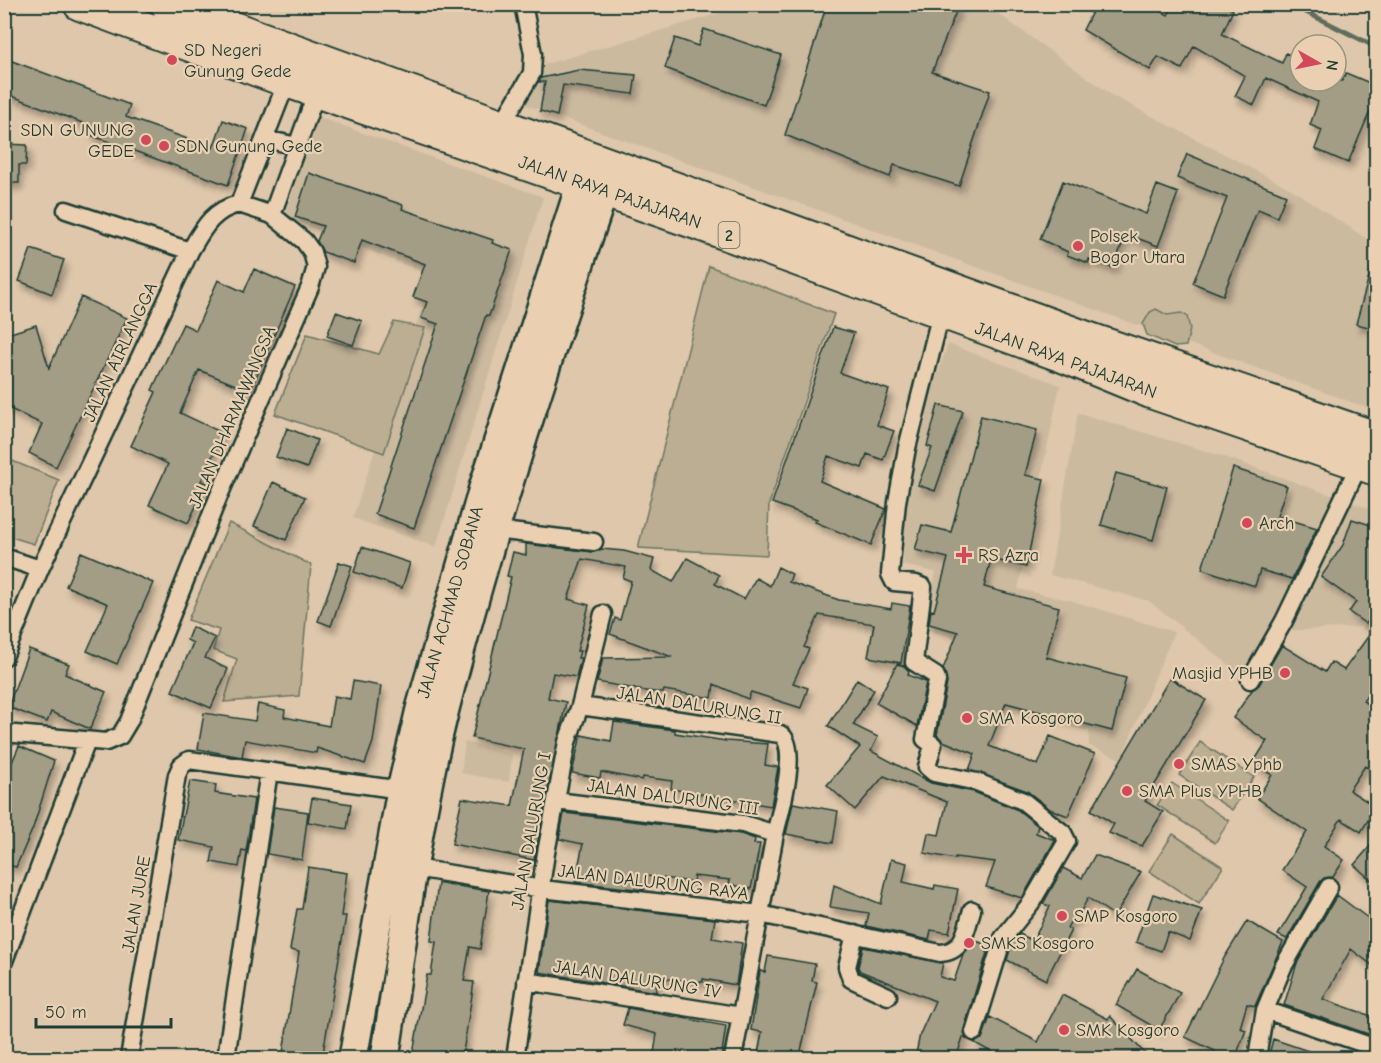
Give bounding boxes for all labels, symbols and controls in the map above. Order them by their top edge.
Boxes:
north arrow [1288,33,1348,93]
place label: SD Negeri Gunung Gede [184,40,291,82]
marker: SD Negeri Gunung Gede [165,53,179,67]
text: N [1322,59,1342,72]
place label: SDN GUNUNG GEDE [21,120,134,162]
marker: SDN GUNUNG GEDE [139,133,153,147]
place label: SDN Gunung Gede [176,136,322,157]
marker: SDN Gunung Gede [157,139,171,153]
street label: JALAN RAYA PAJAJARAN [516,151,704,234]
road number: 2 [718,222,740,248]
place label: Polsek Bogor Utara [1090,226,1185,268]
marker: Polsek Bogor Utara [1071,239,1085,253]
street label: JALAN AIRLANGGA [79,279,162,425]
street label: JALAN RAYA PAJAJARAN [972,318,1160,403]
street label: JALAN DHARMAWANGSA [184,323,281,512]
street label: JALAN ACHMAD SOBANA [413,504,488,701]
place label: Arch [1259,513,1294,534]
marker: Arch [1240,516,1254,530]
place label: RS Azra [978,545,1039,566]
marker: RS Azra [955,546,973,564]
place label: Masjid YPHB [1172,663,1273,684]
marker: Masjid YPHB [1278,666,1292,680]
street label: JALAN DALURUNG II [615,682,783,729]
place label: SMA Kosgoro [979,708,1083,729]
marker: SMA Kosgoro [960,711,974,725]
street label: JALAN DALURUNG I [507,751,556,912]
place label: SMAS Yphb [1191,754,1282,775]
marker: SMAS Yphb [1172,757,1186,771]
street label: JALAN DALURUNG III [585,775,760,820]
place label: SMA Plus YPHB [1139,781,1262,802]
marker: SMA Plus YPHB [1120,784,1134,798]
street label: JALAN JURE [118,854,155,954]
street label: JALAN DALURUNG RAYA [556,860,750,905]
place label: SMP Kosgoro [1074,906,1177,927]
marker: SMP Kosgoro [1055,909,1069,923]
place label: SMKS Kosgoro [981,933,1094,954]
marker: SMKS Kosgoro [962,936,976,950]
street label: JALAN DALURUNG IV [552,956,722,1003]
scale bar [36,991,171,1029]
text: 50 m [45,1002,87,1023]
place label: SMK Kosgoro [1076,1020,1179,1041]
marker: SMK Kosgoro [1057,1023,1071,1037]

